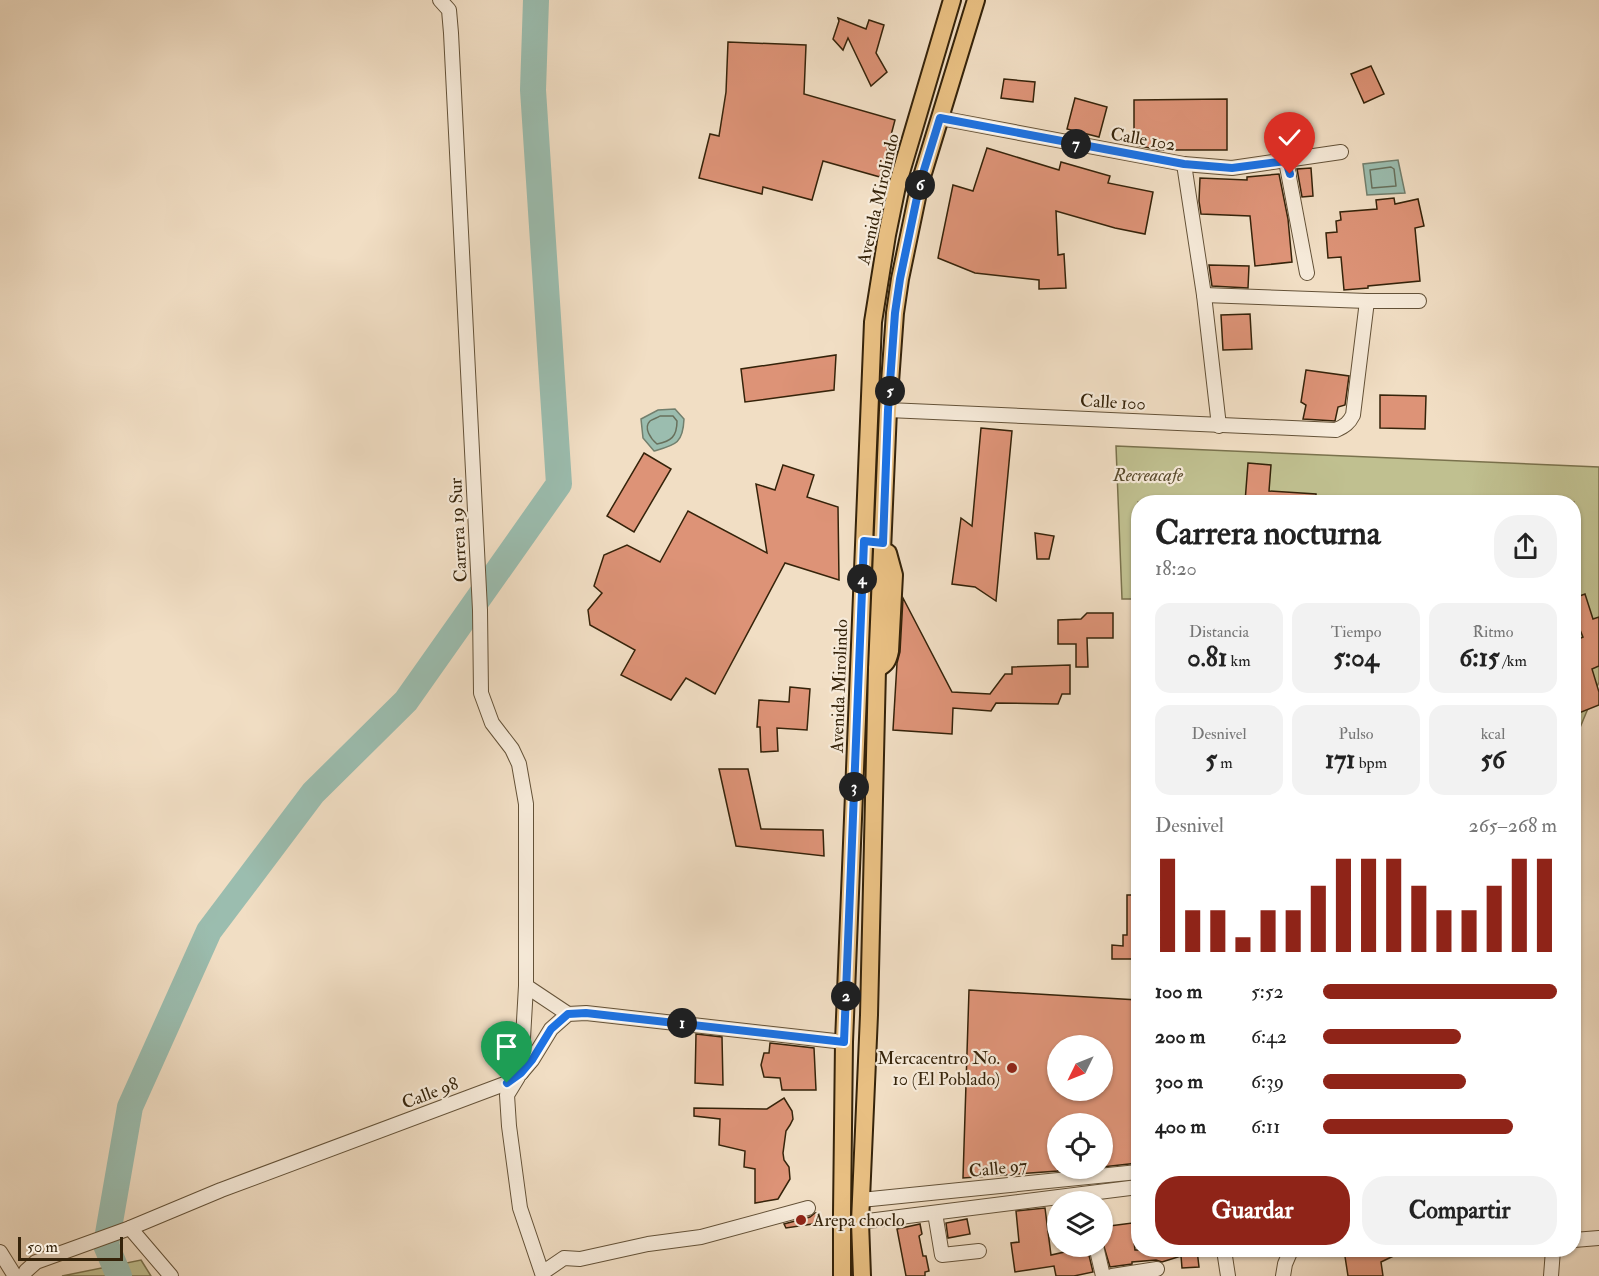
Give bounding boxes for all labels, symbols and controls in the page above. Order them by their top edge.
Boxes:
pin [1264,112,1315,174]
icon: check [1273,121,1306,154]
street label: Calle 102 [1109,122,1177,157]
pin: 7 [1061,129,1091,159]
street label: Avenida Mirolindo [852,131,905,268]
text: 7 [1072,134,1080,154]
pin: 6 [905,170,935,200]
text: 6 [916,175,924,195]
pin: 5 [875,376,905,406]
text: 5 [886,381,894,401]
street label: Calle 100 [1080,389,1146,416]
park label: Recreacafe [1112,464,1184,487]
street label: Carrera 19 Sur [444,477,473,583]
text: Carrera nocturna [1155,513,1380,554]
button: share [1494,515,1557,578]
text: 18:20 [1155,556,1197,581]
pin: 4 [847,564,877,594]
text: 4 [858,569,866,589]
street label: Avenida Mirolindo [826,618,853,754]
text: Distancia [1189,622,1249,642]
text: Tiempo [1331,622,1381,642]
text: Ritmo [1473,622,1513,642]
text: 0.81 [1187,642,1227,674]
text: 5:04 [1333,642,1379,674]
text: 6:15 [1459,642,1499,674]
text: km [1227,651,1251,671]
text: /km [1499,651,1527,671]
text: Desnivel [1191,724,1247,744]
text: Pulso [1339,724,1373,744]
text: kcal [1481,724,1505,744]
text: 5 [1205,744,1217,776]
text: 171 [1325,744,1355,776]
text: 56 [1481,744,1505,776]
text: m [1217,753,1233,773]
text: bpm [1355,753,1387,773]
pin: 3 [839,772,869,802]
text: 3 [851,777,857,797]
text: Desnivel [1155,813,1224,838]
text: 265–268 m [1469,813,1557,838]
text: 100 m [1155,979,1202,1004]
text: 5:52 [1251,979,1284,1004]
pin: 2 [831,981,861,1011]
text: 2 [842,986,850,1006]
pin: 1 [667,1008,697,1038]
text: 1 [679,1013,685,1033]
pin [481,1021,532,1083]
text: 200 m [1155,1024,1205,1049]
text: 6:42 [1251,1024,1287,1049]
icon: arrive [490,1030,523,1063]
north arrow [1047,1035,1113,1101]
map controls [1047,1035,1113,1257]
place label: Mercacentro No. 10 (El Poblado) [877,1047,1000,1091]
marker: Mercacentro No. 10 (El Poblado) [1005,1061,1019,1075]
text: 300 m [1155,1069,1203,1094]
text: 6:39 [1251,1069,1284,1094]
street label: Calle 98 [399,1072,462,1115]
button: locate [1047,1113,1113,1179]
text: 400 m [1155,1114,1206,1139]
text: 6:11 [1251,1114,1280,1139]
street label: Calle 97 [968,1154,1028,1183]
button: Guardar [1155,1176,1350,1245]
button: Compartir [1362,1176,1557,1245]
button: layers [1047,1191,1113,1257]
place label: Arepa choclo [812,1209,905,1232]
marker: Arepa choclo [794,1213,808,1227]
scale bar [18,1234,123,1262]
text: 50 m [27,1237,58,1257]

